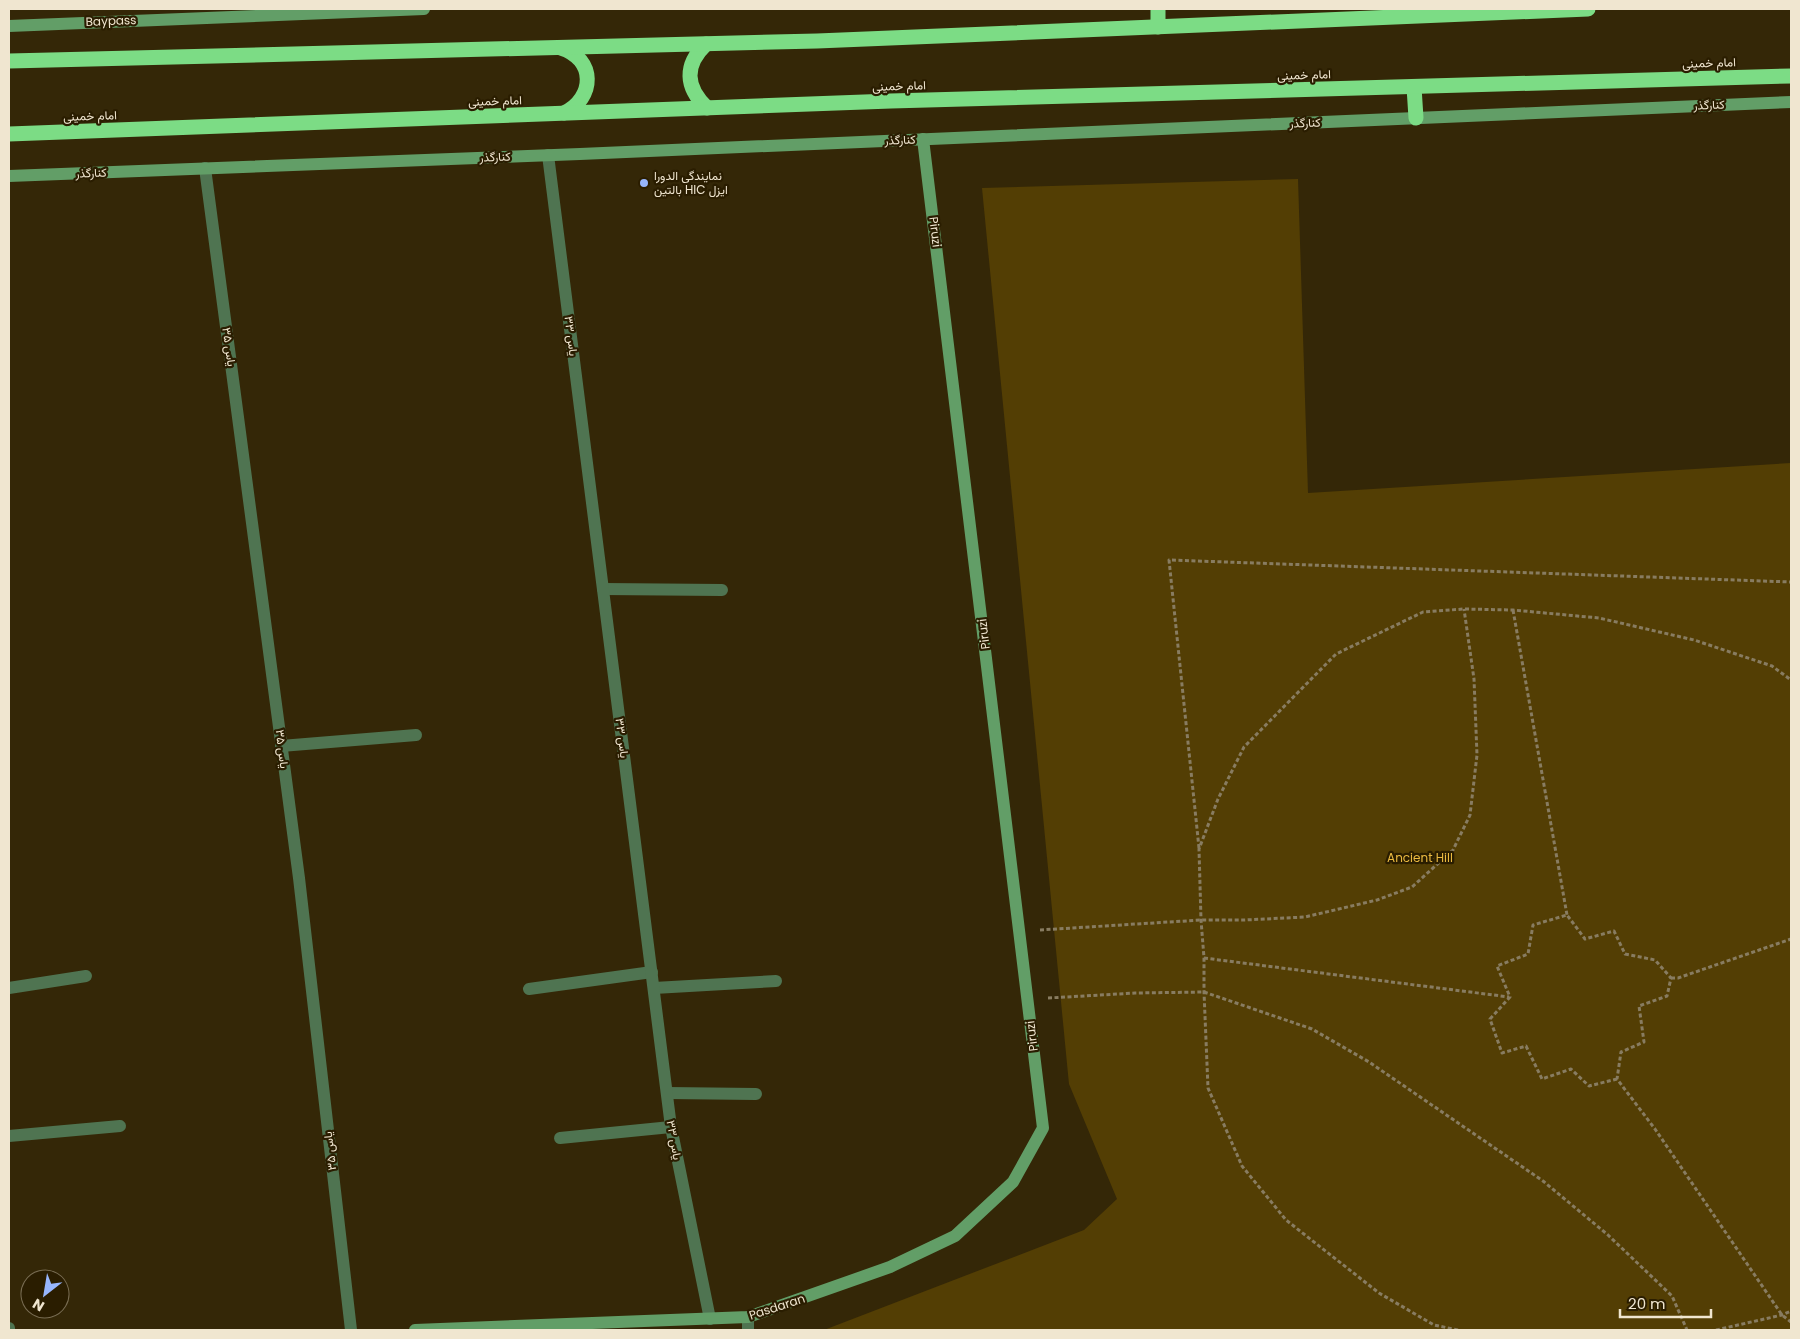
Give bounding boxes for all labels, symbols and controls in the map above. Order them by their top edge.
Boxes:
street label: Baypass [85,11,137,30]
street label: امام خمینی [1682,53,1736,72]
street label: امام خمینی [1277,65,1331,84]
street label: امام خمینی [872,76,926,95]
street label: امام خمینی [468,91,522,110]
street label: کنارگذر [1692,95,1725,114]
street label: امام خمینی [63,106,117,125]
street label: کنارگذر [1288,113,1321,132]
street label: کنارگذر [883,130,916,149]
street label: کنارگذر [478,147,511,166]
street label: کنارگذر [74,163,107,182]
place label: نمایندگی الدورا بالتین HIC ایزل [654,167,728,198]
marker: نمایندگی الدورا بالتین HIC ایزل [638,177,650,189]
street label: Piruzi [925,216,946,248]
street label: یاس ۳۳ [561,315,582,357]
street label: یاس ۳۵ [218,326,241,368]
street label: Piruzi [973,618,994,650]
street label: یاس ۳۳ [612,717,633,759]
street label: یاس ۳۵ [272,728,293,770]
park label: Ancient Hill [1387,849,1453,866]
street label: Piruzi [1021,1020,1042,1052]
street label: یاس ۳۳ [663,1119,686,1161]
street label: یاس ۳۵ [319,1130,340,1172]
north arrow [20,1269,70,1319]
scale bar [1620,1286,1711,1318]
street label: Pasdaran [747,1290,807,1324]
text: 20 m [1628,1293,1666,1314]
text: N [29,1294,48,1316]

